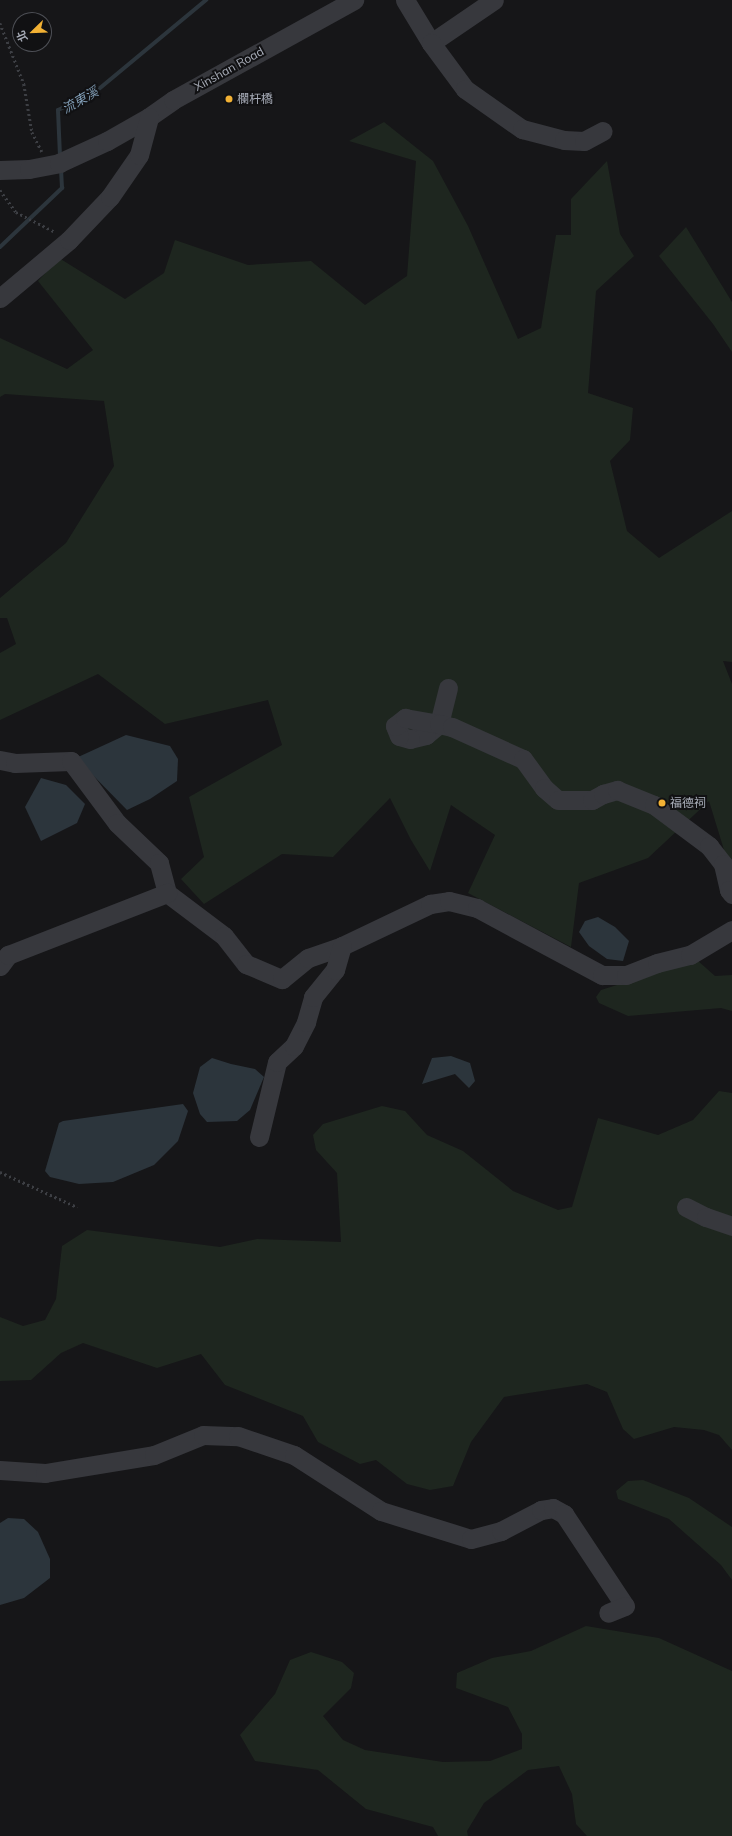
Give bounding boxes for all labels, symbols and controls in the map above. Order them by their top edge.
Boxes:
north arrow [12,12,52,52]
text: 北 [13,29,30,44]
street label: Xinshan Road [192,44,266,94]
water label: 流東溪 [59,83,101,117]
place label: 欄杆橋 [237,92,273,106]
marker: 欄杆橋 [224,94,234,104]
place label: 福德祠 [670,796,706,810]
marker: 福德祠 [657,798,667,808]

